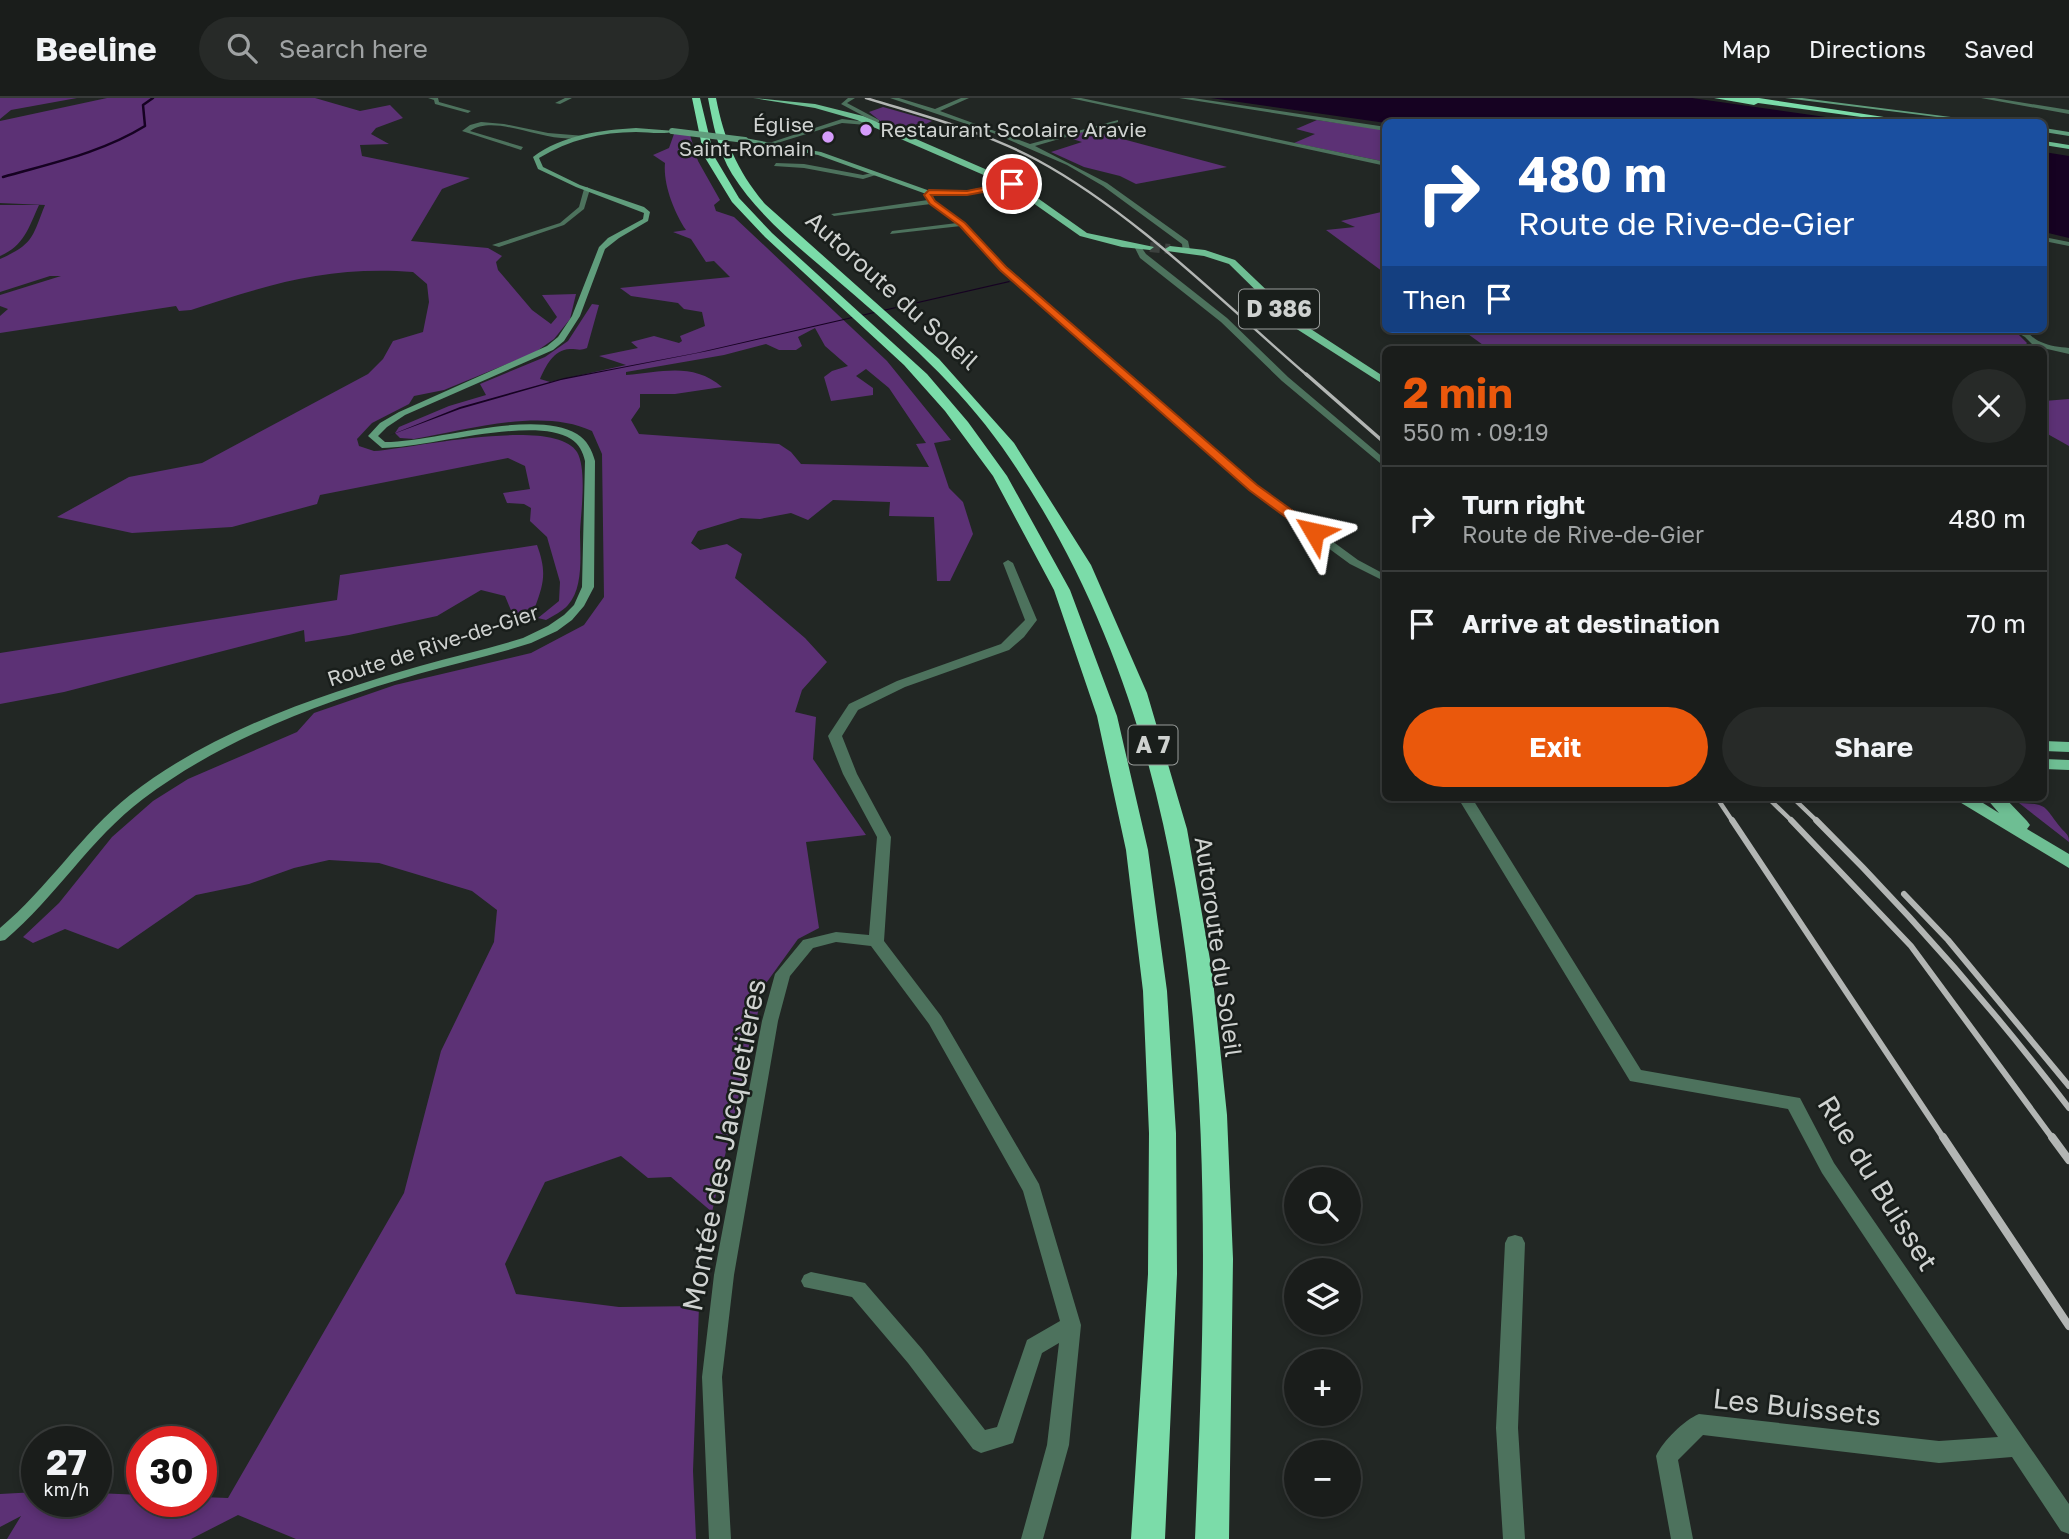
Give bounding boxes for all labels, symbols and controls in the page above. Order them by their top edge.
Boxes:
search box [199,17,689,80]
text: Beeline [35,29,157,68]
icon: search [223,29,261,67]
text: Search here [279,33,428,64]
text: Map [1722,34,1771,63]
text: Directions [1809,34,1926,63]
text: Saved [1964,34,2034,63]
place label: Église Saint-Romain [679,111,814,161]
place label: Restaurant Scolaire Aravie [880,116,1147,142]
marker: Restaurant Scolaire Aravie [858,122,874,138]
marker: Église Saint-Romain [820,129,836,145]
text: 480 m [1518,144,1667,203]
icon: right [1403,147,1494,238]
pin [982,154,1042,214]
icon: arrive [993,165,1031,203]
text: Route de Rive-de-Gier [1518,204,1855,242]
street label: Autoroute du Soleil [801,205,985,375]
icon: arrive [1480,280,1518,318]
text: Then [1403,284,1466,315]
road number: D 386 [1239,290,1319,328]
text: 2 min [1403,367,1513,417]
button: close [1952,369,2026,443]
text: 550 m · 09:19 [1403,418,1549,446]
text: Turn right [1462,489,1585,520]
position arrow [1277,495,1351,569]
icon: right [1403,500,1441,538]
text: 480 m [1949,503,2026,534]
text: Route de Rive-de-Gier [1462,520,1704,548]
street label: Route de Rive-de-Gier [324,599,542,692]
icon: arrive [1403,605,1441,643]
text: Arrive at destination [1462,608,1720,639]
text: 70 m [1967,608,2026,639]
button: Exit [1403,707,1708,787]
button: Share [1722,707,2026,787]
road number: A 7 [1128,726,1178,764]
street label: Autoroute du Soleil [1190,835,1249,1059]
street label: Montée des Jacquetières [675,976,772,1314]
street label: Rue du Buisset [1811,1089,1945,1276]
map controls [1284,1167,1361,1517]
button: search [1284,1167,1361,1244]
button: layers [1284,1258,1361,1335]
button: + [1284,1349,1361,1426]
street label: Les Buissets [1711,1381,1883,1432]
speed limit sign: 30 [126,1426,217,1517]
button: − [1284,1440,1361,1517]
text: 27 [46,1441,87,1483]
text: km/h [44,1478,89,1500]

